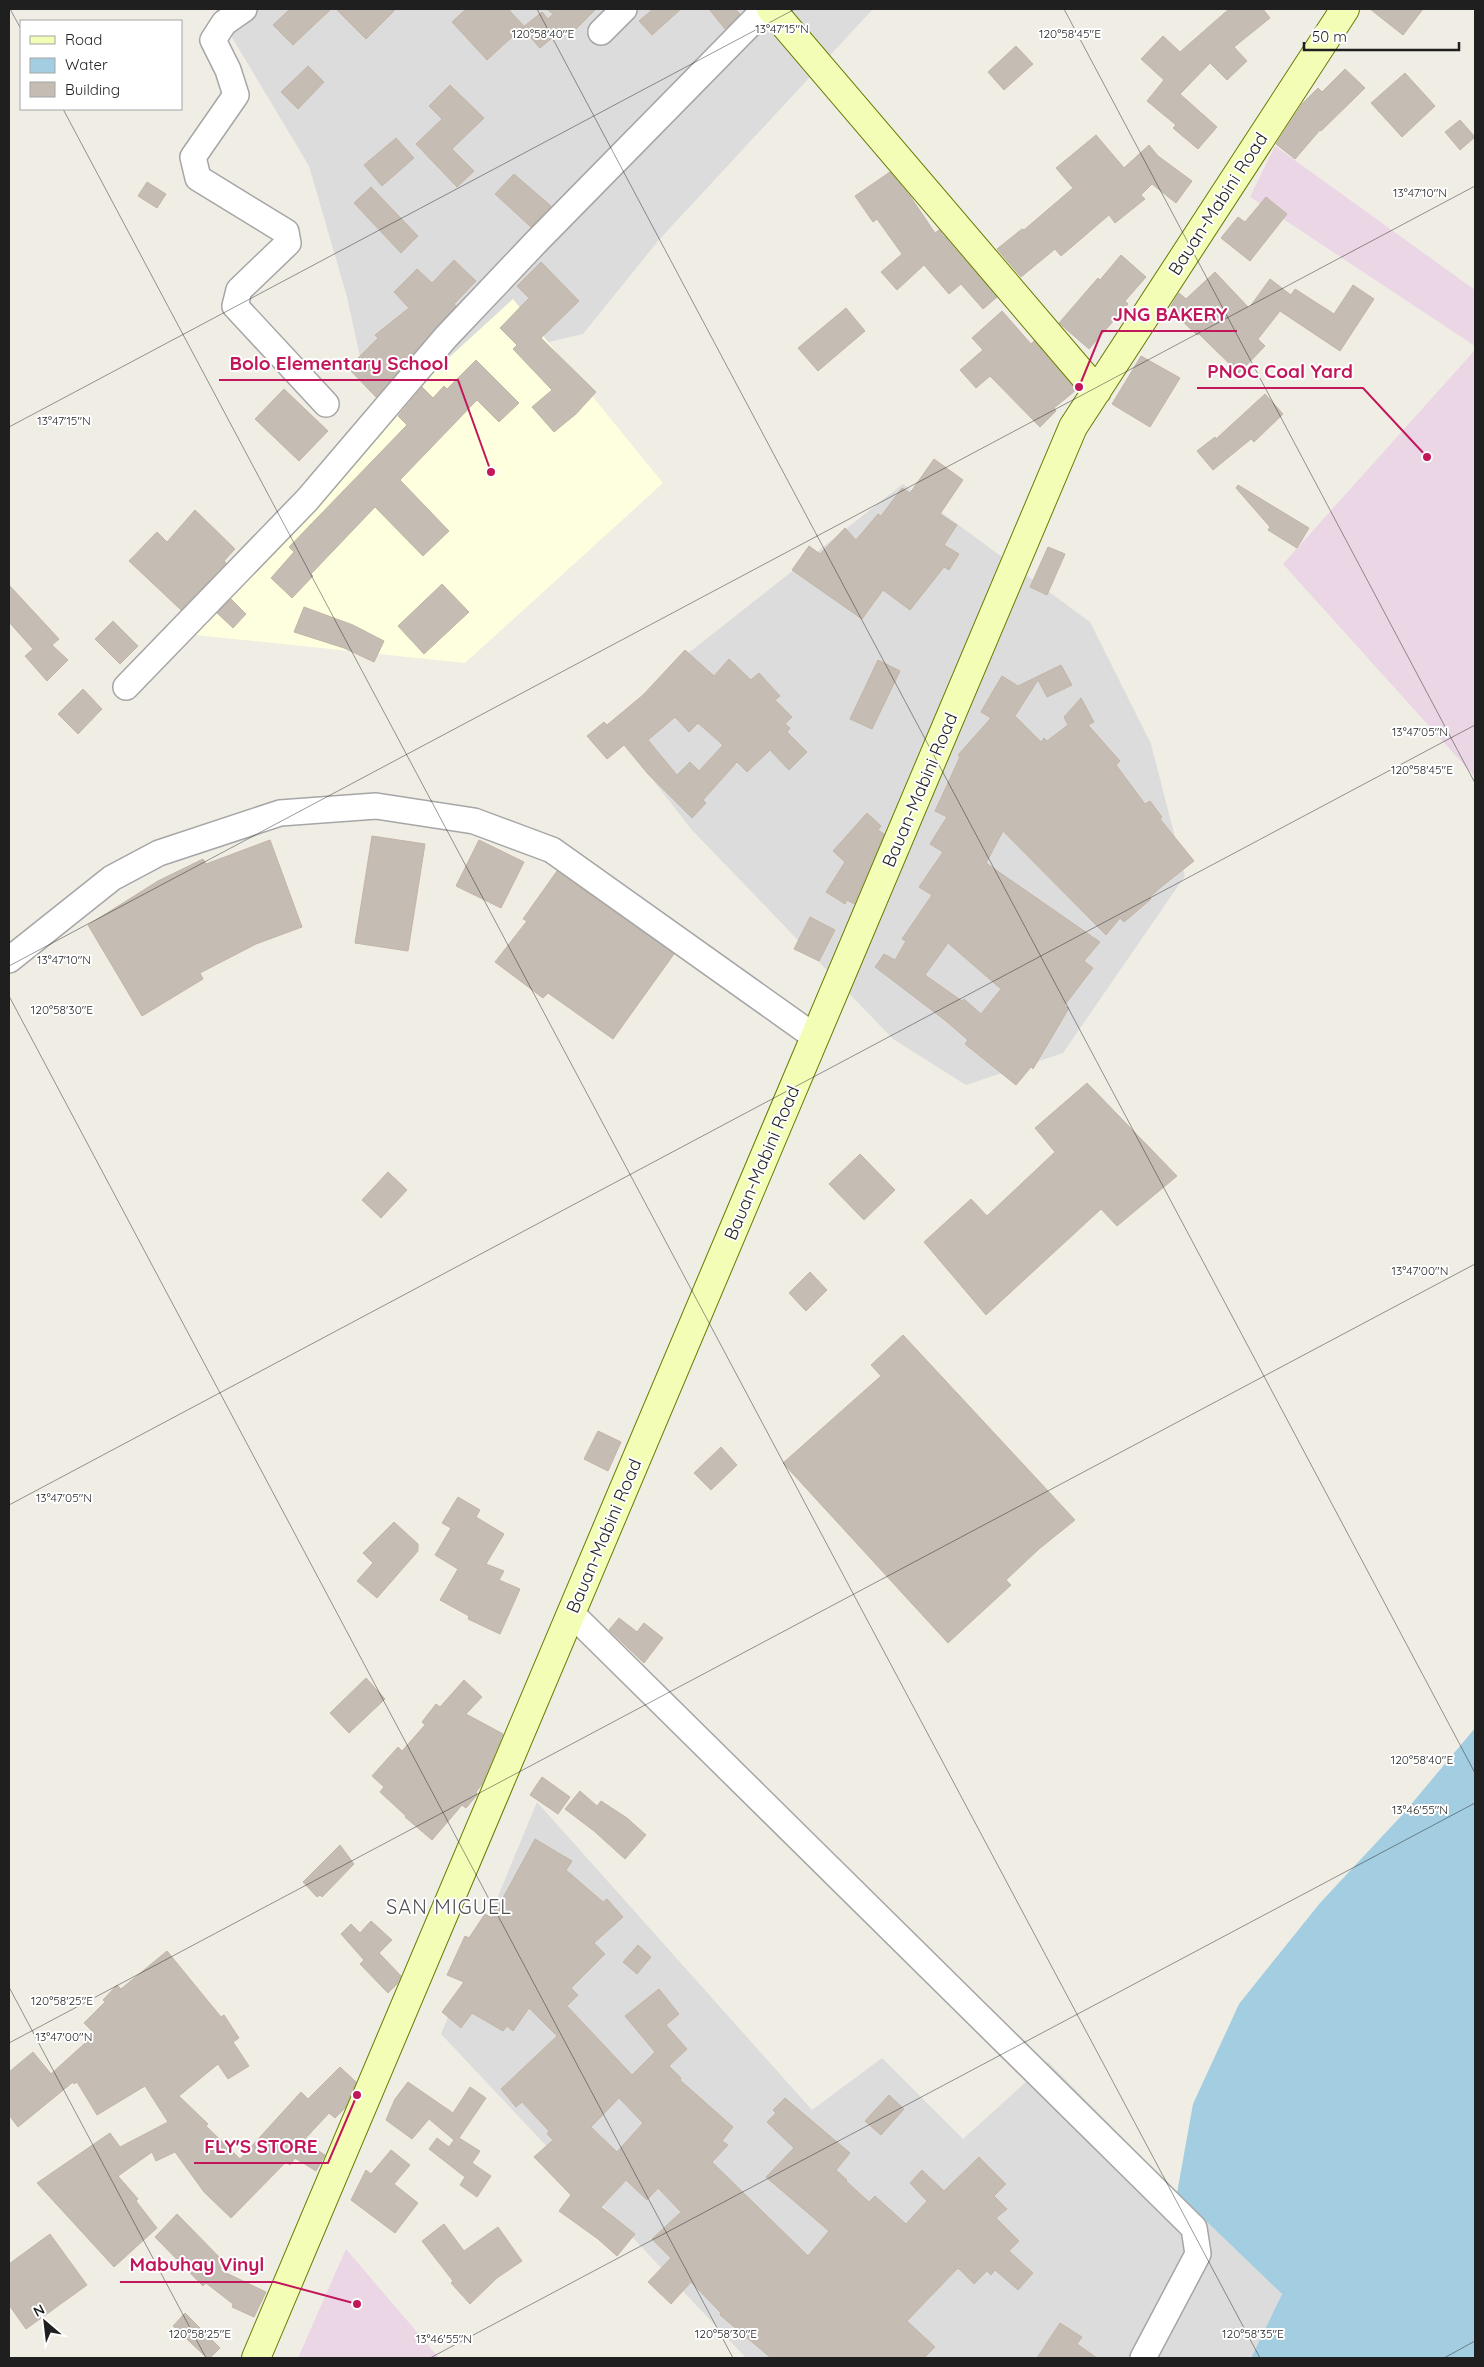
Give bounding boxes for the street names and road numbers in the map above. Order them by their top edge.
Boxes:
street label: Bauan-Mabini Road [1163,128,1272,279]
street label: Bauan-Mabini Road [877,709,962,870]
street label: Bauan-Mabini Road [719,1082,804,1243]
street label: Bauan-Mabini Road [561,1455,646,1616]

